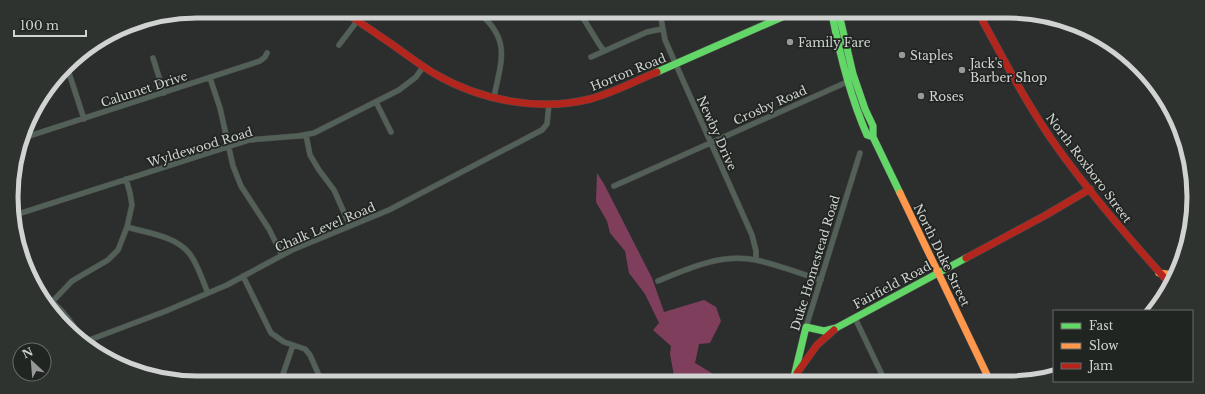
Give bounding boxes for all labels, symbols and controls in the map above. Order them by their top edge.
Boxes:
scale bar [14,12,86,38]
text: 100 m [20,18,59,33]
place label: Family Fare [798,35,871,50]
marker: Family Fare [785,37,795,47]
place label: Staples [910,48,953,63]
street label: Horton Road [588,50,668,94]
marker: Staples [897,50,907,60]
place label: Jack's Barber Shop [968,56,1047,85]
marker: Jack's Barber Shop [957,65,967,75]
street label: Calumet Drive [99,68,189,110]
street label: Crosby Road [731,82,809,128]
place label: Roses [929,89,964,104]
marker: Roses [916,91,926,101]
street label: Newby Drive [694,93,740,173]
street label: North Roxboro Street [1043,110,1135,226]
street label: Wyldewood Road [145,124,254,170]
street label: Duke Homestead Road [787,193,843,333]
street label: Chalk Level Road [272,199,378,255]
street label: North Duke Street [911,201,974,309]
street label: Fairfield Road [850,258,934,312]
legend [1053,310,1193,382]
text: Fast [1089,318,1114,333]
text: Slow [1089,338,1119,353]
north arrow [12,342,52,382]
text: N [20,344,36,362]
text: Jam [1087,358,1113,373]

